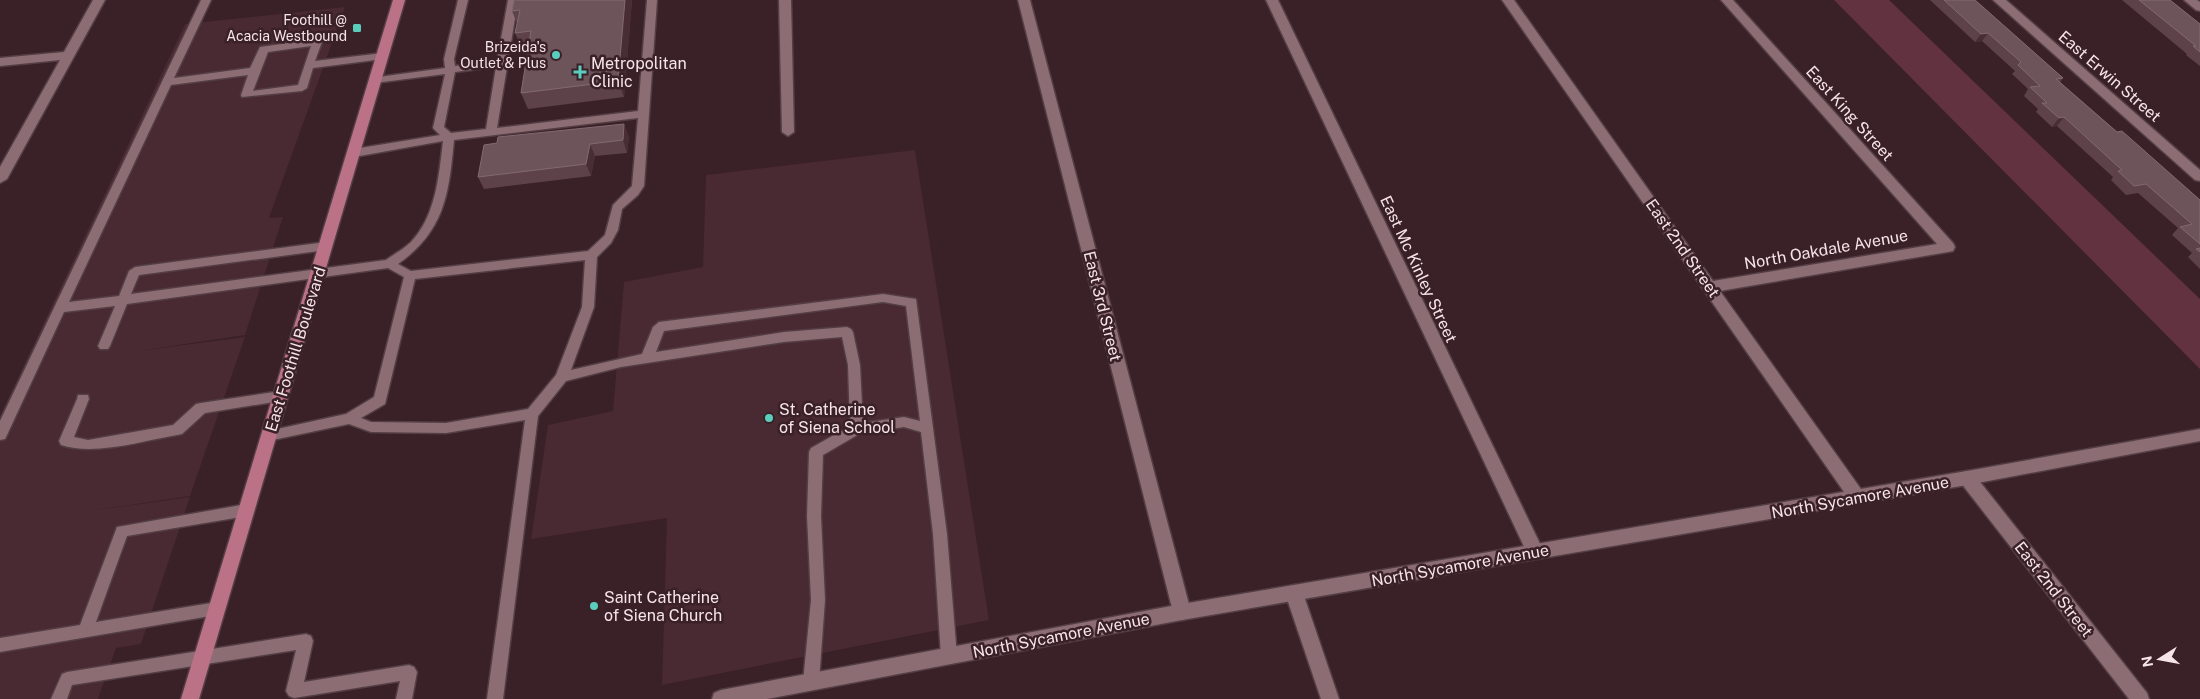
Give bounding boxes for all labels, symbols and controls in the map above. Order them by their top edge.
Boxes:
place label: Foothill @ Acacia Westbound [226,12,347,44]
marker: Foothill @ Acacia Westbound [351,22,363,34]
street label: East Erwin Street [2055,27,2165,126]
place label: Brizeida's Outlet & Plus [460,39,546,71]
marker: Brizeida's Outlet & Plus [550,49,562,61]
place label: Metropolitan Clinic [591,54,687,91]
street label: East King Street [1802,62,1897,165]
marker: Metropolitan Clinic [573,65,587,79]
street label: East Mc Kinley Street [1376,193,1461,346]
street label: East 2nd Street [1642,196,1724,301]
street label: North Oakdale Avenue [1743,226,1909,273]
street label: East 3rd Street [1080,249,1125,363]
street label: East Foothill Boulevard [261,264,330,434]
place label: St. Catherine of Siena School [779,400,895,437]
marker: St. Catherine of Siena School [763,412,775,424]
street label: North Sycamore Avenue [1770,473,1950,522]
street label: East 2nd Street [2011,538,2097,641]
street label: North Sycamore Avenue [1370,541,1550,590]
place label: Saint Catherine of Siena Church [604,588,722,625]
marker: Saint Catherine of Siena Church [588,600,600,612]
street label: North Sycamore Avenue [971,609,1151,662]
north arrow [2135,634,2185,684]
text: N [2138,655,2156,668]

